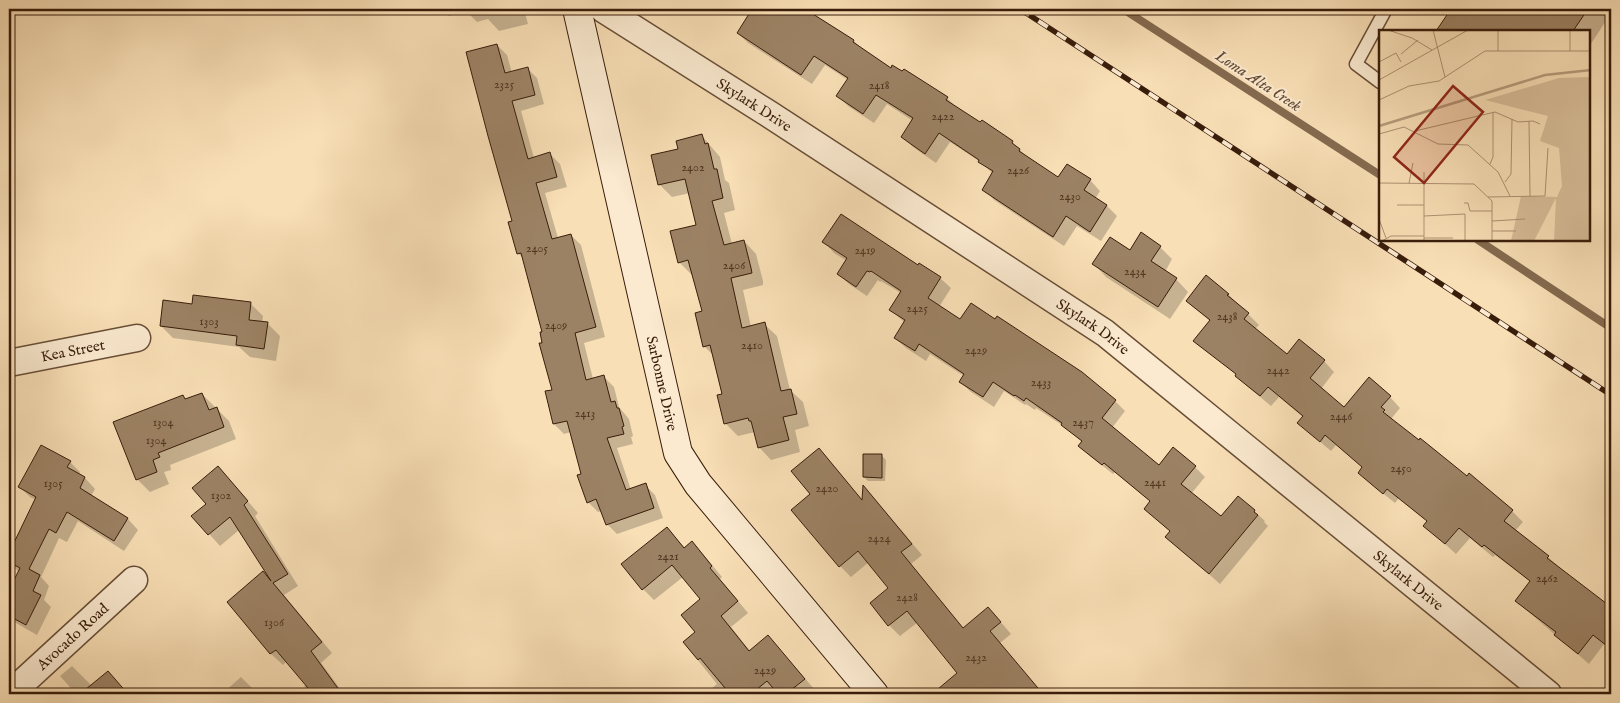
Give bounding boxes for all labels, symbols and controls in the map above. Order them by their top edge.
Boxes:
inset map [1379,30,1590,241]
water label: Loma Alta Creek [1210,46,1305,117]
street label: Skylark Drive [713,74,795,136]
house number: 2325 [494,77,515,92]
house number: 2418 [869,78,890,93]
house number: 2422 [932,109,955,124]
house number: 2402 [681,160,705,175]
house number: 2426 [1007,163,1030,178]
house number: 2430 [1059,189,1081,204]
house number: 2405 [526,241,549,256]
house number: 2419 [854,243,876,258]
house number: 2406 [723,258,746,273]
house number: 2434 [1124,264,1146,279]
street label: Skylark Drive [1053,295,1133,359]
house number: 2425 [906,301,928,316]
house number: 2438 [1217,309,1238,324]
house number: 1303 [199,314,219,329]
house number: 2409 [545,318,567,333]
street label: Sarbonne Drive [642,334,682,433]
street label: Kea Street [39,335,107,367]
house number: 2410 [741,338,763,353]
house number: 2429 [965,343,987,358]
house number: 2442 [1266,363,1290,378]
house number: 2433 [1031,375,1051,390]
house number: 2413 [575,406,595,421]
house number: 2446 [1330,409,1353,424]
house number: 1304 [153,415,173,430]
house number: 2437 [1072,415,1094,430]
house number: 1304 [146,433,166,448]
house number: 2450 [1390,461,1412,476]
house number: 2441 [1144,475,1166,490]
house number: 1305 [43,476,63,491]
house number: 2420 [815,481,839,496]
house number: 1302 [211,488,232,503]
house number: 2424 [867,531,891,546]
street label: Skylark Drive [1369,546,1447,615]
house number: 2421 [657,549,679,564]
house number: 2462 [1536,571,1558,586]
house number: 2428 [896,590,918,605]
street label: Avocado Road [32,598,113,675]
house number: 1306 [264,615,285,630]
house number: 2432 [965,650,987,665]
house number: 2429 [754,663,776,678]

